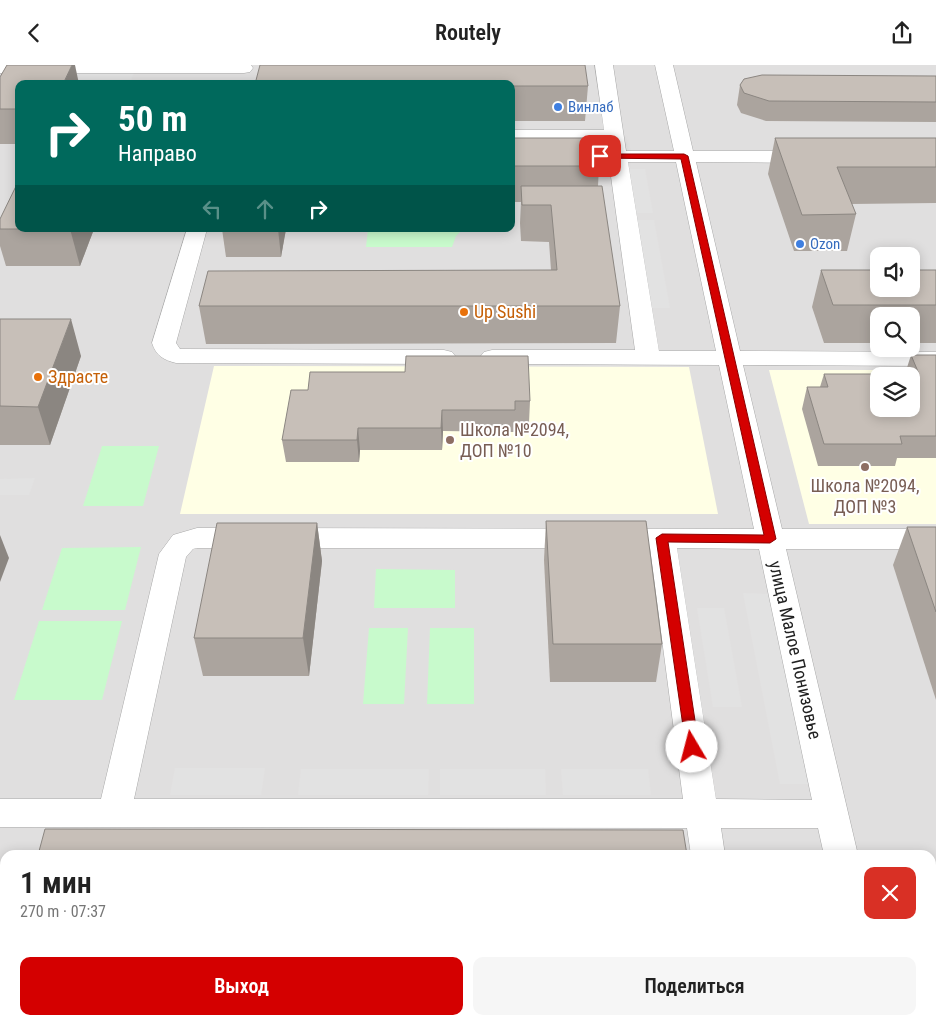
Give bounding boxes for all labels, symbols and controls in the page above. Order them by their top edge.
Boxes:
icon: back [20,19,48,47]
icon: share [888,19,916,47]
text: Routely [435,20,501,45]
place label: Винлаб [568,98,614,116]
text: 50 m [118,99,187,140]
icon: right [35,100,100,165]
marker: Винлаб [552,101,564,113]
pin [579,135,621,177]
text: Направо [118,141,197,166]
icon: arrive [586,142,614,170]
icon: left [198,195,226,223]
icon: ahead [251,195,279,223]
icon: right [304,195,332,223]
place label: Ozon [810,235,840,253]
marker: Ozon [794,238,806,250]
map controls [870,247,920,417]
button: sound [870,247,920,297]
place label: Up Sushi [474,301,536,322]
marker: Up Sushi [458,306,470,318]
button: search [870,307,920,357]
place label: Здрасте [48,366,108,387]
button: layers [870,367,920,417]
marker: Здрасте [32,371,44,383]
place label: Школа №2094, ДОП №10 [460,419,569,461]
marker: Школа №2094, ДОП №10 [444,434,456,446]
marker: Школа №2094, ДОП №3 [859,461,871,473]
place label: Школа №2094, ДОП №3 [810,475,920,517]
street label: улица Малое Понизовье [765,559,826,741]
position arrow [665,720,717,772]
text: 1 мин [20,865,92,900]
button: close [864,867,916,919]
text: 270 m · 07:37 [20,902,106,921]
button: Выход [20,957,463,1015]
button: Поделиться [473,957,916,1015]

